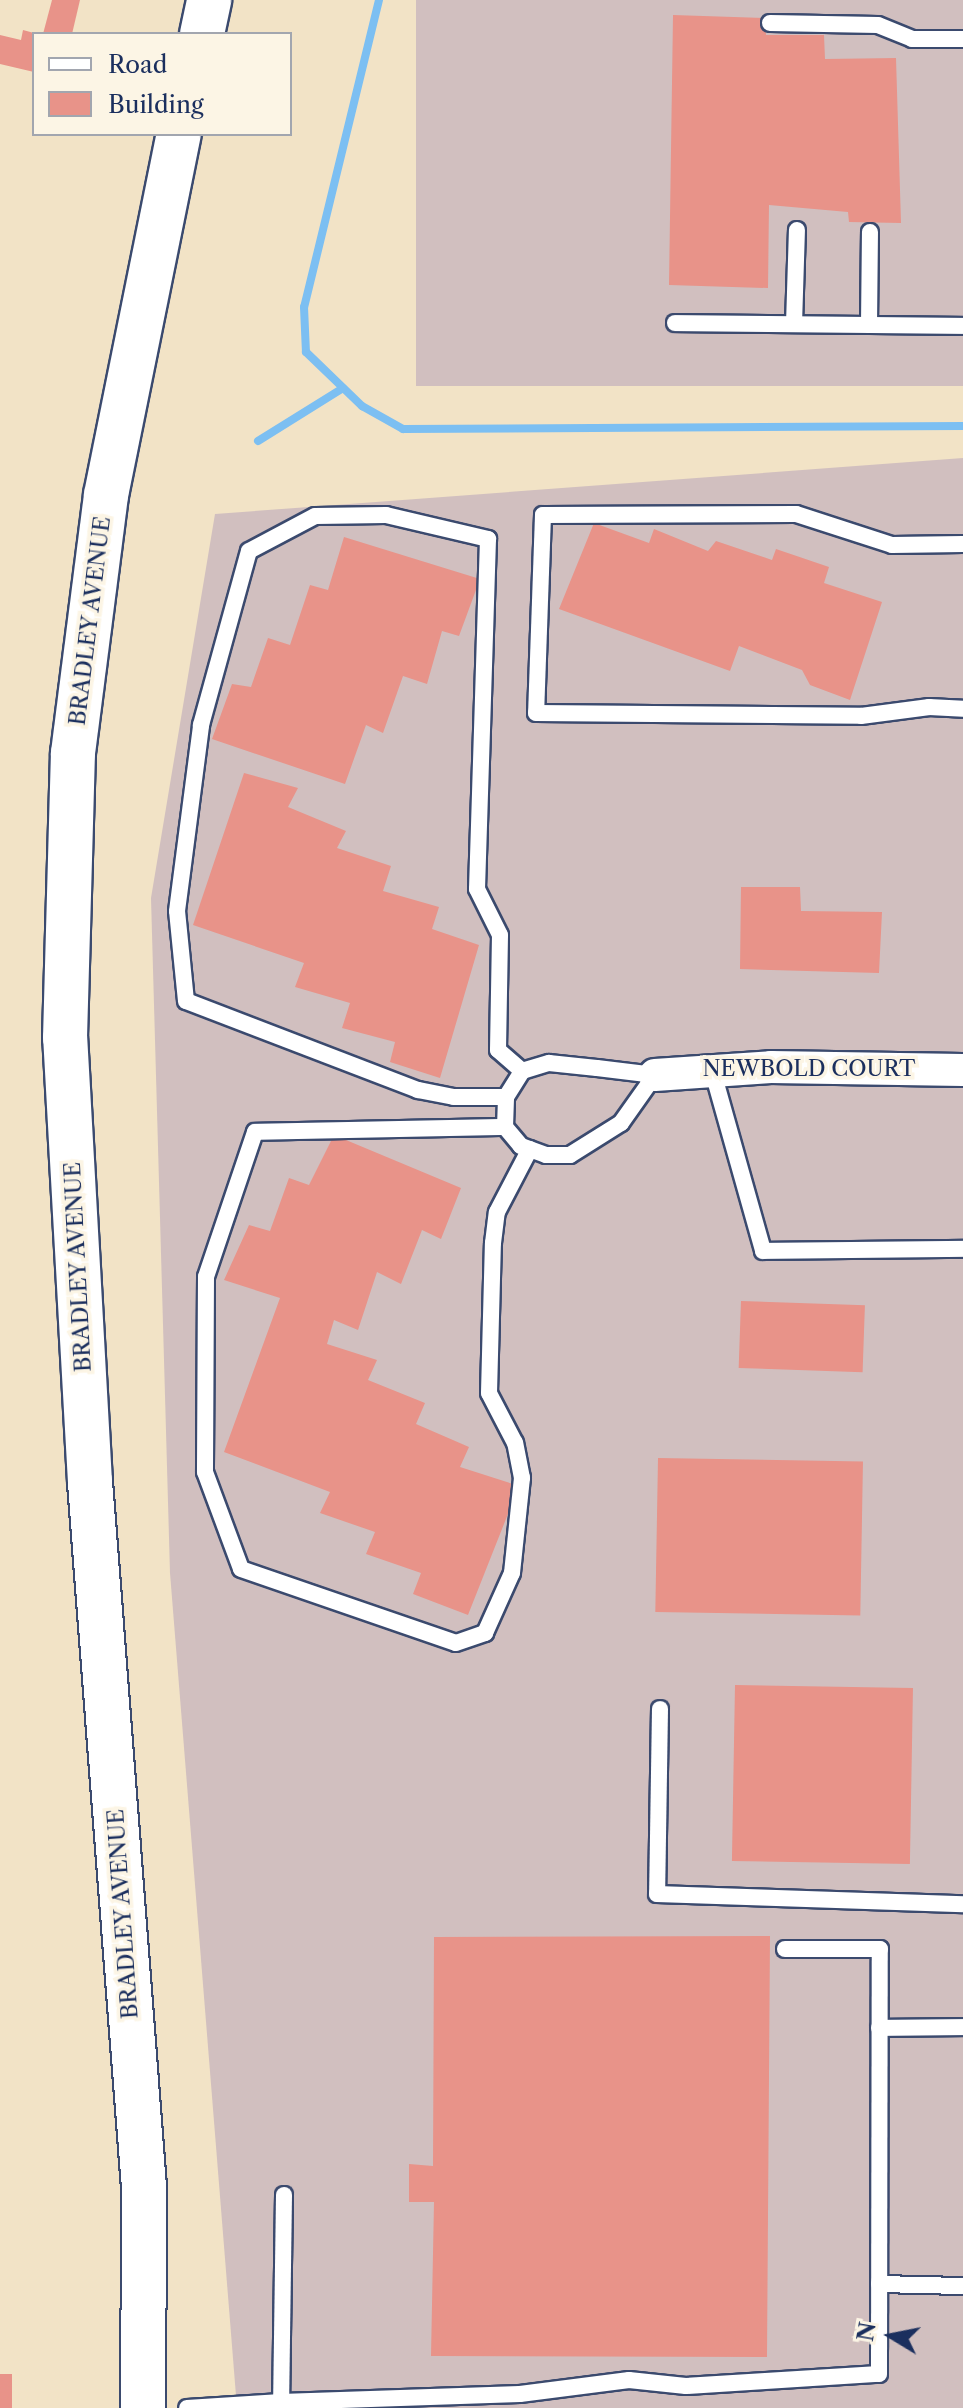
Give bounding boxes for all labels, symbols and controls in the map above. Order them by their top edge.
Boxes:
legend [32,32,292,136]
text: Road [108,50,167,79]
text: Building [108,90,204,119]
street label: BRADLEY AVENUE [64,514,116,728]
street label: NEWBOLD COURT [702,1056,916,1082]
street label: BRADLEY AVENUE [59,1160,97,1374]
street label: BRADLEY AVENUE [102,1807,144,2021]
north arrow [851,2296,931,2376]
text: N [852,2320,882,2344]

